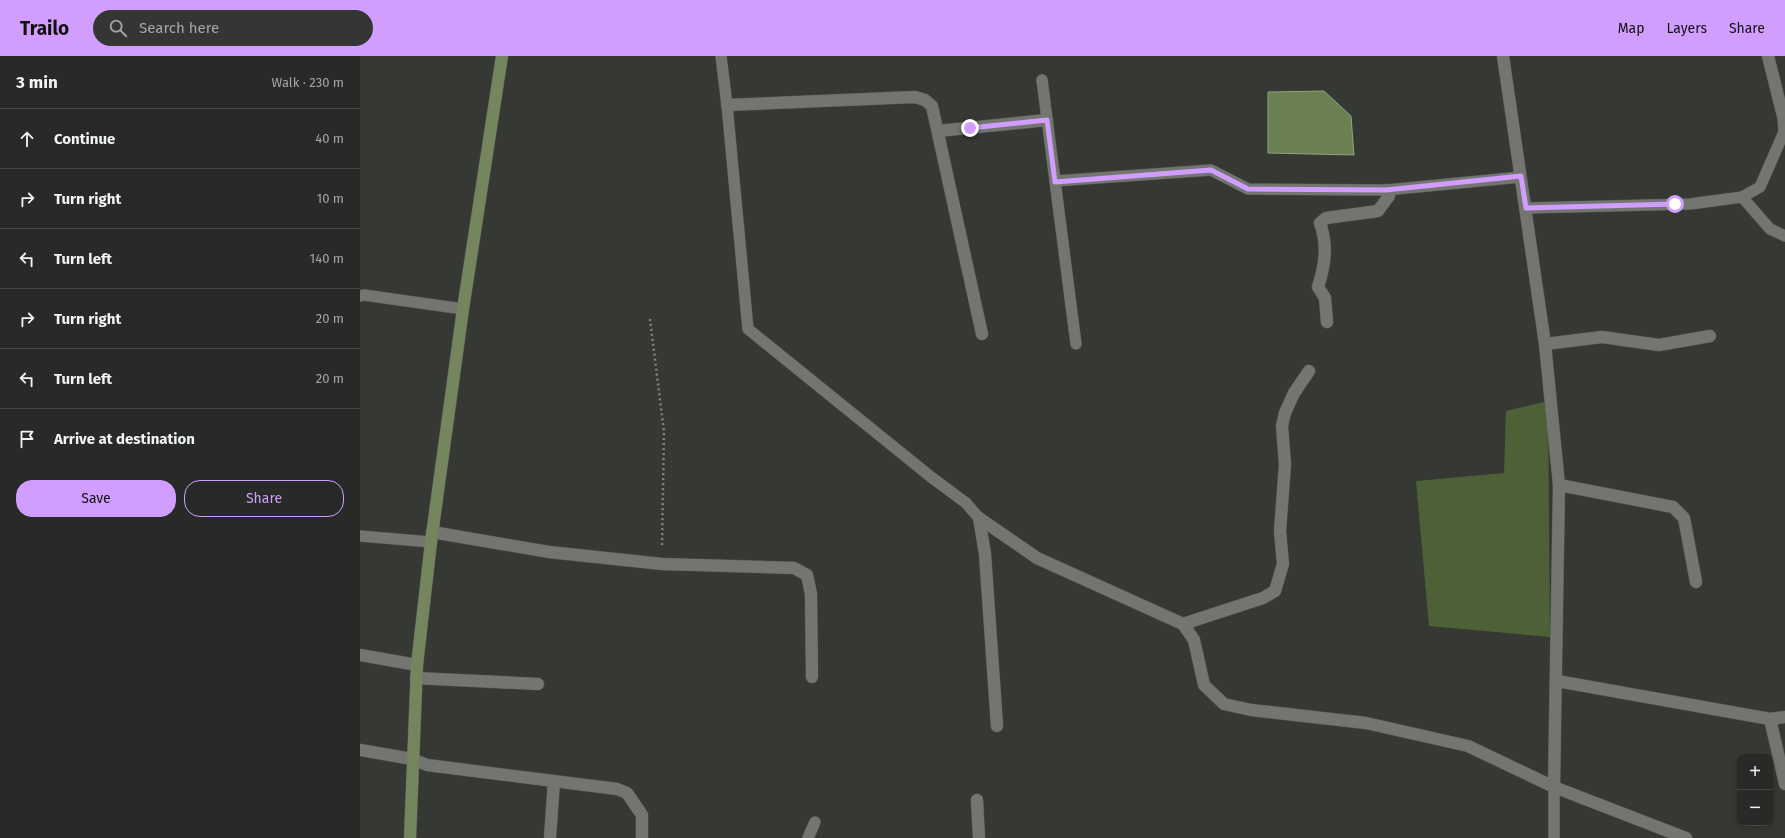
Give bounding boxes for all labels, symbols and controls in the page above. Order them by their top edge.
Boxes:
search box [93,10,373,46]
text: Trailo [20,17,69,40]
icon: search [107,17,129,39]
text: Search here [139,19,219,37]
text: Map [1618,20,1644,37]
text: Layers [1666,20,1707,37]
text: Share [1729,20,1765,37]
text: 3 min [16,72,58,93]
text: Walk · 230 m [272,75,344,90]
route end [961,119,979,137]
icon: ahead [16,128,38,150]
text: Continue [54,130,115,148]
text: 40 m [315,131,344,146]
icon: right [16,188,38,210]
text: Turn right [54,190,121,208]
text: 10 m [317,191,344,206]
route start [1666,195,1684,213]
icon: left [16,248,38,270]
text: Turn left [54,250,112,268]
text: 140 m [310,251,344,266]
icon: right [16,308,38,330]
text: Turn right [54,310,121,328]
text: 20 m [316,311,344,326]
icon: left [16,368,38,390]
text: Turn left [54,370,112,388]
text: 20 m [316,371,344,386]
icon: arrive [16,428,38,450]
text: Arrive at destination [54,430,195,448]
button: Save [16,480,176,517]
button: Share [184,480,344,517]
map controls [1737,754,1773,826]
button: + [1737,754,1773,790]
button: − [1737,790,1773,826]

